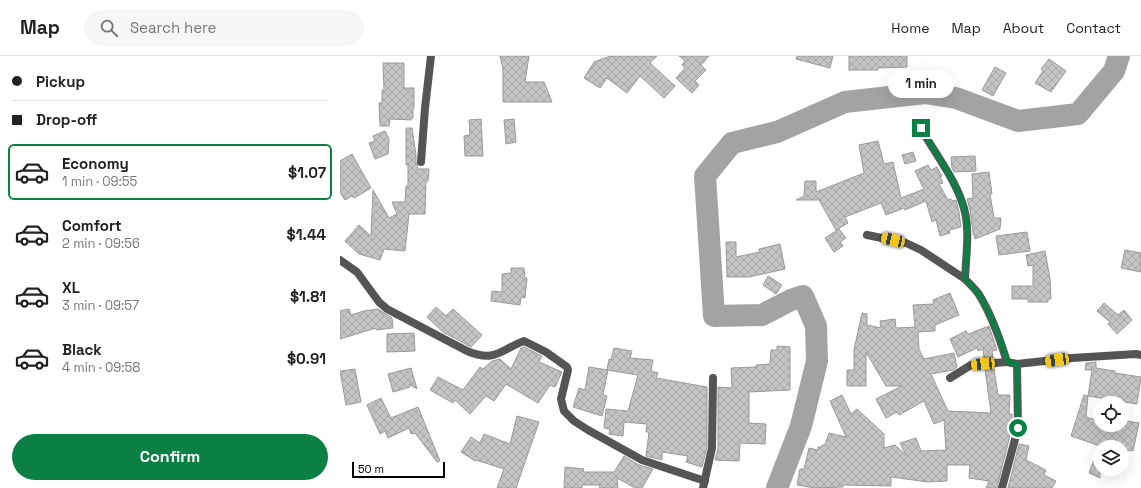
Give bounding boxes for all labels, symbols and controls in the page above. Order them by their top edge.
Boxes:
search box [84,10,364,46]
text: Map [20,15,60,40]
icon: search [98,17,120,39]
text: Search here [130,18,216,37]
text: Home [891,19,929,37]
text: Map [951,19,981,37]
text: About [1003,19,1044,37]
text: Contact [1066,19,1121,37]
callout: 1 min [888,70,954,98]
text: Pickup [36,72,85,91]
text: 1 min [905,75,937,92]
text: Drop-off [36,110,97,129]
route end [912,119,930,137]
icon: car [14,154,50,190]
text: Economy [62,154,129,173]
text: $1.07 [288,163,326,182]
text: 1 min · 09:55 [62,173,137,190]
icon: car [14,216,50,252]
text: Comfort [62,216,122,235]
text: $1.44 [287,225,326,244]
car [880,231,906,249]
text: 2 min · 09:56 [62,235,140,252]
icon: car [14,278,50,314]
text: XL [62,278,80,297]
text: $1.81 [290,287,326,306]
text: 3 min · 09:57 [62,297,139,314]
icon: car [14,340,50,376]
text: Black [62,340,102,359]
text: $0.91 [287,349,326,368]
car [1044,352,1070,368]
car [971,357,995,371]
text: 4 min · 09:58 [62,359,140,376]
map controls [1093,396,1129,476]
button: locate [1093,396,1129,432]
route start [1009,419,1027,437]
button: Confirm [12,434,328,480]
button: layers [1093,440,1129,476]
scale bar [352,460,445,479]
text: 50 m [358,462,384,476]

